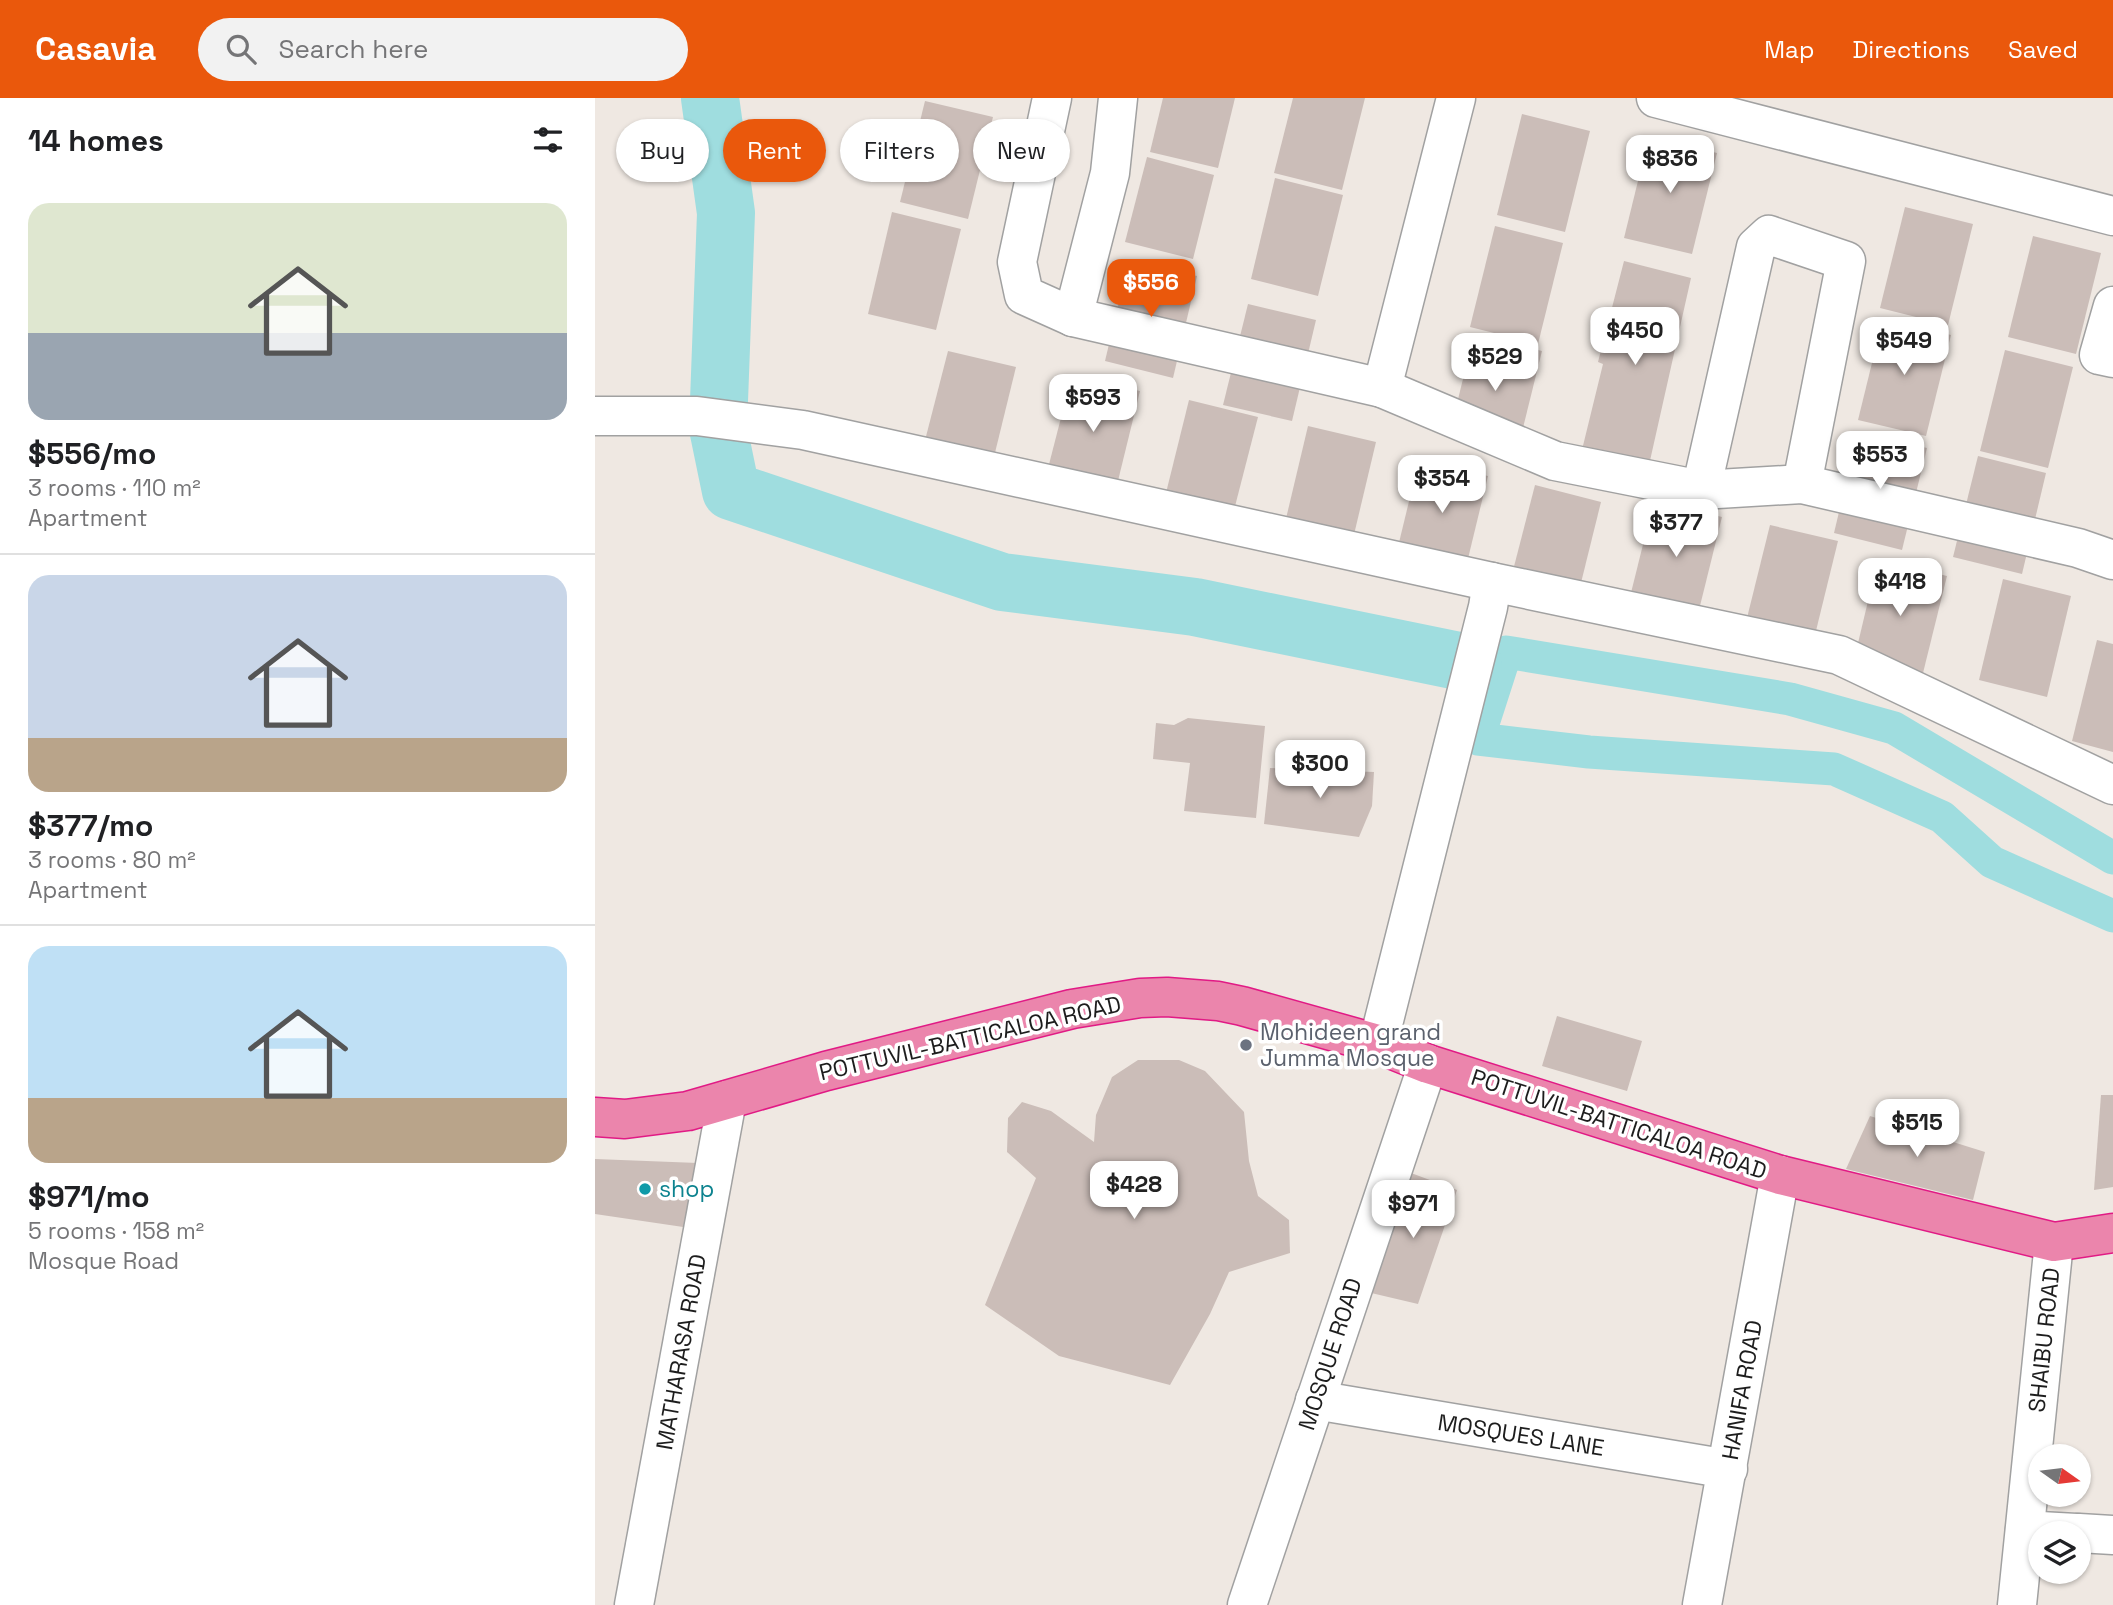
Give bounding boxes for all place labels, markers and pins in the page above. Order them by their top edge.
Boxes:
pin: $836 [1629,136,1711,195]
pin: $556 [1110,260,1192,319]
pin: $450 [1594,308,1676,367]
pin: $549 [1863,317,1945,377]
pin: $529 [1454,334,1536,393]
pin: $593 [1052,374,1134,434]
pin: $553 [1839,432,1921,491]
pin: $354 [1401,456,1483,515]
pin: $377 [1635,500,1717,559]
pin: $418 [1859,559,1941,618]
pin: $300 [1279,740,1361,800]
place label: Mohideen grand Jumma Mosque [1260,1017,1441,1073]
marker: Mohideen grand Jumma Mosque [1238,1037,1254,1053]
pin: $515 [1876,1100,1958,1159]
pin: $428 [1093,1162,1175,1221]
place label: shop [659,1174,714,1204]
pin: $971 [1372,1180,1454,1240]
marker: shop [637,1181,653,1197]

